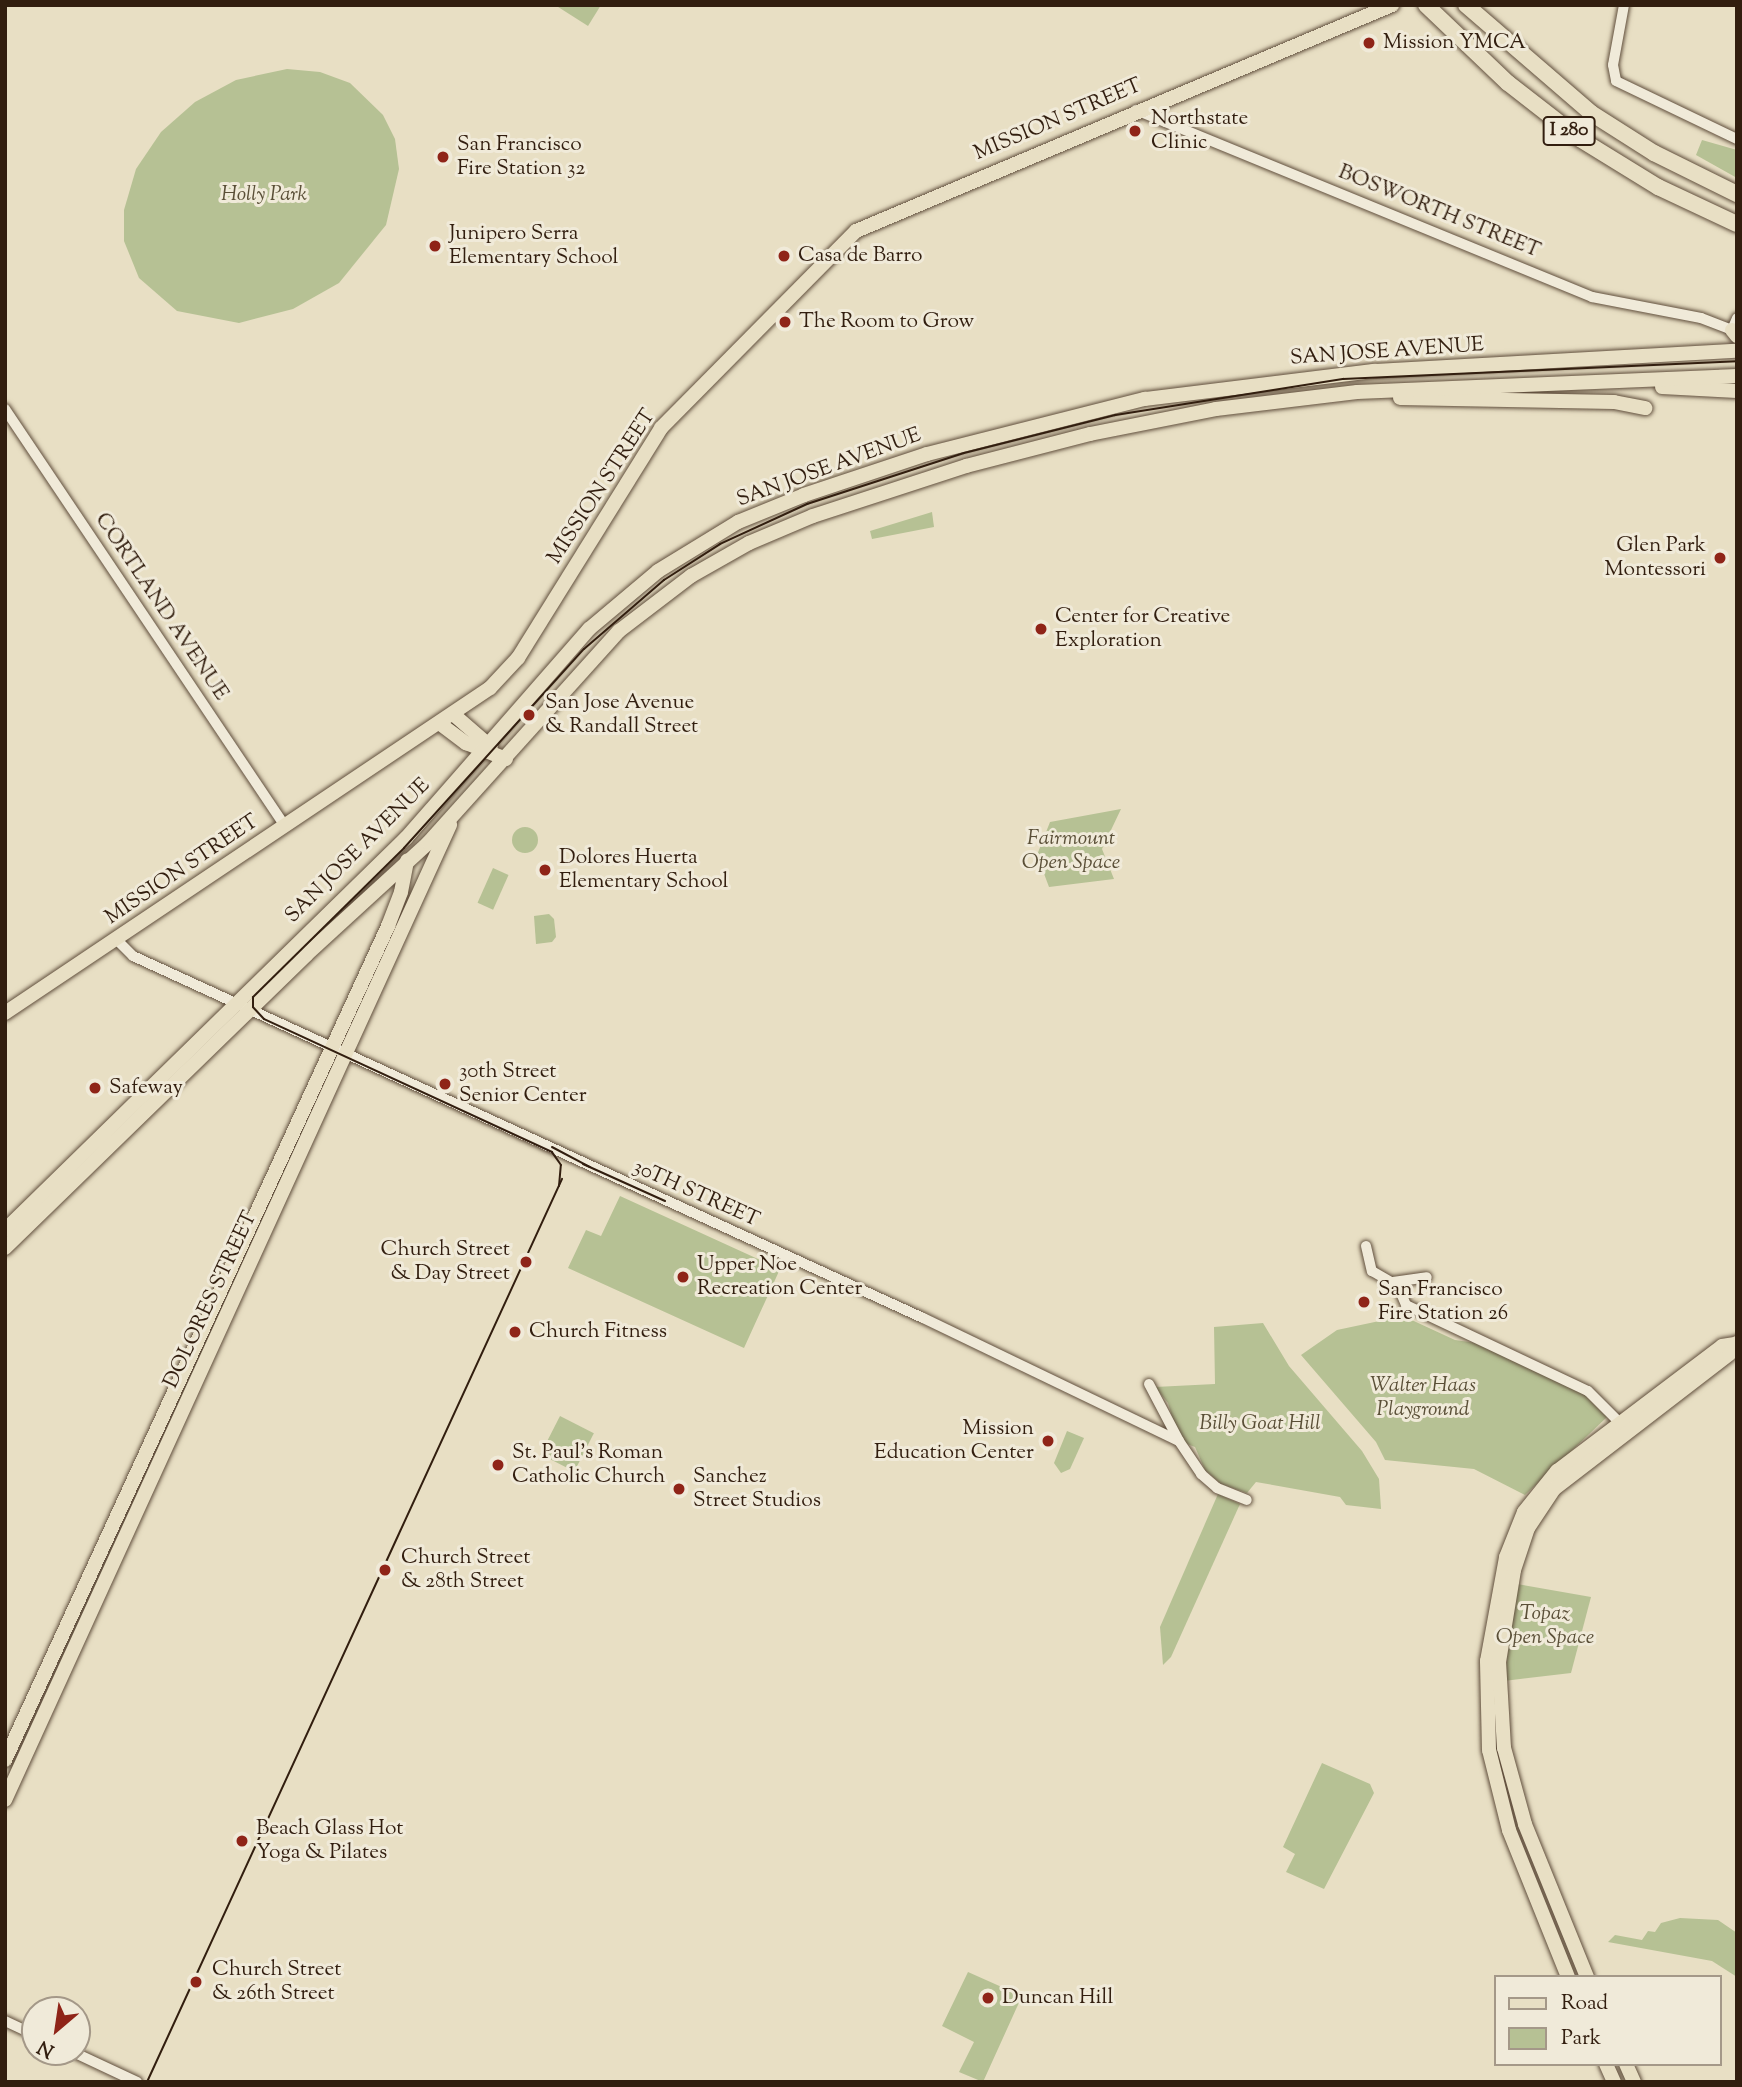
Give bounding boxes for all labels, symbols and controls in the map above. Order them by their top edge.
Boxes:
place label: Mission YMCA [1383,30,1526,56]
marker: Mission YMCA [1361,35,1377,51]
street label: MISSION STREET [970,73,1146,167]
place label: Northstate Clinic [1151,106,1248,156]
road number: I 280 [1541,116,1597,146]
marker: Northstate Clinic [1125,121,1145,141]
place label: San Francisco Fire Station 32 [457,132,585,182]
marker: San Francisco Fire Station 32 [435,149,451,165]
street label: BOSWORTH STREET [1334,160,1544,264]
park label: Holly Park [221,182,307,208]
place label: Junipero Serra Elementary School [449,221,618,271]
marker: Junipero Serra Elementary School [427,238,443,254]
place label: Casa de Barro [798,243,922,269]
marker: Casa de Barro [776,248,792,264]
place label: The Room to Grow [799,309,974,335]
marker: The Room to Grow [777,314,793,330]
street label: SAN JOSE AVENUE [1289,333,1485,371]
street label: MISSION STREET [543,405,661,569]
street label: SAN JOSE AVENUE [733,423,925,513]
street label: CORTLAND AVENUE [89,508,233,706]
place label: Glen Park Montessori [1605,533,1706,583]
marker: Glen Park Montessori [1712,550,1728,566]
place label: Center for Creative Exploration [1055,604,1230,654]
marker: Center for Creative Exploration [1033,621,1049,637]
place label: San Jose Avenue & Randall Street [545,690,698,740]
marker: San Jose Avenue & Randall Street [519,705,539,725]
street label: SAN JOSE AVENUE [280,773,436,929]
street label: MISSION STREET [101,809,263,931]
park label: Fairmount Open Space [1022,826,1120,876]
place label: Dolores Huerta Elementary School [559,845,728,895]
marker: Dolores Huerta Elementary School [537,862,553,878]
place label: 30th Street Senior Center [459,1059,587,1109]
place label: Safeway [109,1075,183,1101]
marker: 30th Street Senior Center [437,1076,453,1092]
marker: Safeway [87,1080,103,1096]
street label: 30TH STREET [629,1155,763,1233]
street label: DOLORES STREET [159,1208,263,1392]
place label: Church Street & Day Street [381,1237,510,1287]
marker: Church Street & Day Street [516,1252,536,1272]
place label: Upper Noe Recreation Center [697,1252,862,1302]
marker: Upper Noe Recreation Center [675,1269,691,1285]
place label: San Francisco Fire Station 26 [1378,1277,1508,1327]
marker: San Francisco Fire Station 26 [1356,1294,1372,1310]
place label: Church Fitness [529,1319,667,1345]
marker: Church Fitness [507,1324,523,1340]
park label: Walter Haas Playground [1370,1373,1476,1423]
park label: Billy Goat Hill [1199,1411,1321,1437]
place label: Mission Education Center [874,1416,1034,1466]
marker: Mission Education Center [1040,1433,1056,1449]
place label: St. Paul's Roman Catholic Church [512,1440,665,1490]
marker: St. Paul's Roman Catholic Church [490,1457,506,1473]
place label: Sanchez Street Studios [693,1464,821,1514]
marker: Sanchez Street Studios [671,1481,687,1497]
place label: Church Street & 28th Street [401,1545,530,1595]
marker: Church Street & 28th Street [375,1560,395,1580]
park label: Topaz Open Space [1496,1601,1594,1651]
place label: Beach Glass Hot Yoga & Pilates [256,1816,403,1866]
marker: Beach Glass Hot Yoga & Pilates [234,1833,250,1849]
place label: Church Street & 26th Street [212,1957,341,2007]
marker: Church Street & 26th Street [186,1972,206,1992]
legend [1494,1975,1721,2066]
place label: Duncan Hill [1002,1985,1113,2011]
text: Road [1561,1989,1608,2019]
marker: Duncan Hill [980,1990,996,2006]
north arrow [21,1996,91,2066]
text: Park [1561,2024,1601,2054]
text: N [33,2033,60,2064]

